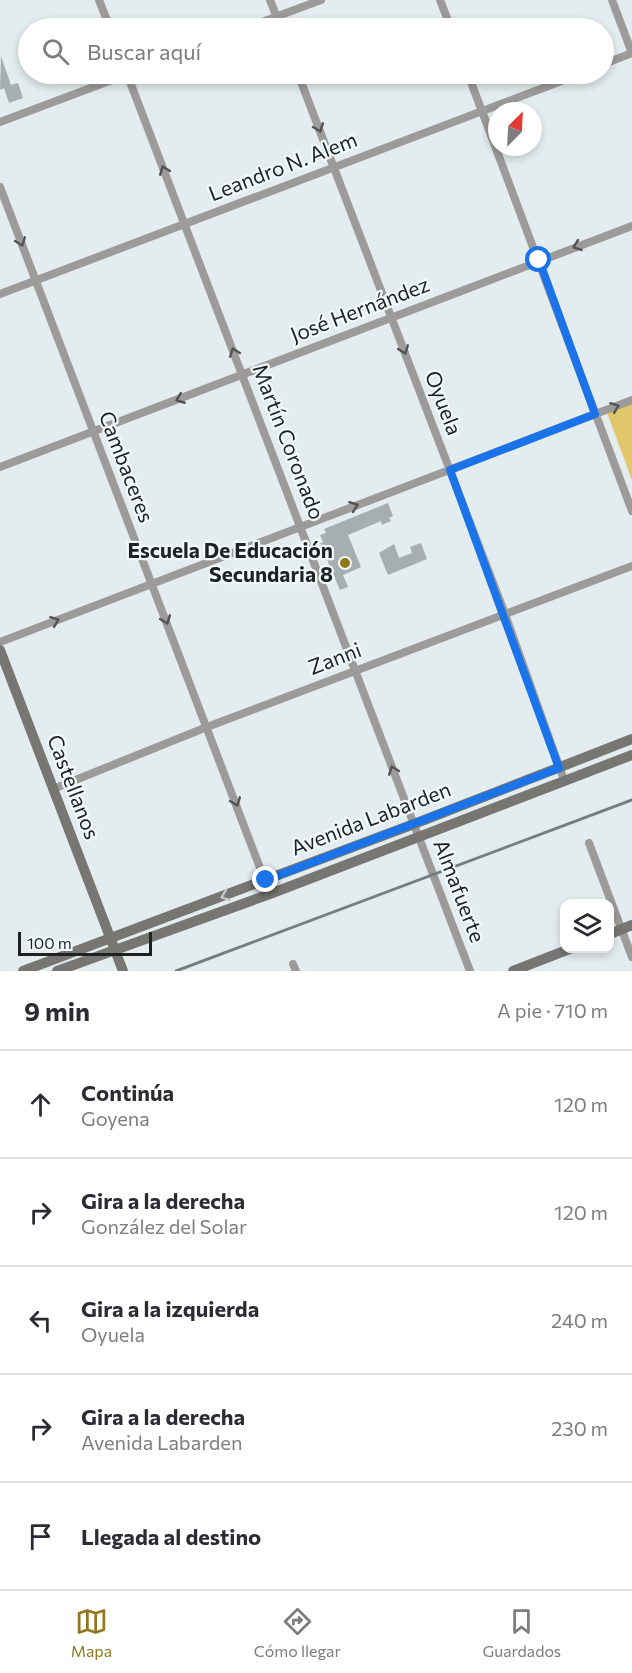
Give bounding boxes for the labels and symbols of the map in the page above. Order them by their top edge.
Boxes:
north arrow [488,102,542,156]
one-way arrow [312,122,324,133]
street label: Leandro N. Alem [205,126,360,205]
one-way arrow [159,165,171,176]
one-way arrow [14,236,26,247]
one-way arrow [572,239,583,251]
route start [525,246,551,272]
street label: José Hernández [286,271,433,347]
one-way arrow [396,344,409,354]
one-way arrow [229,347,241,358]
street label: Martín Coronado [248,360,331,523]
street label: Oyuela [421,367,468,438]
one-way arrow [175,392,186,404]
one-way arrow [609,401,620,414]
street label: Cambaceres [95,407,160,526]
one-way arrow [349,501,359,514]
place label: Escuela De Educación Secundaria 8 [128,537,333,586]
marker: Escuela De Educación Secundaria 8 [338,556,352,570]
one-way arrow [158,614,171,625]
one-way arrow [48,616,59,628]
street label: Zanni [305,636,364,679]
street label: Castellanos [43,731,106,842]
one-way arrow [388,765,401,775]
street label: Avenida Labarden [287,776,454,860]
one-way arrow [228,796,241,807]
street label: Almafuerte [429,835,491,945]
route end [252,866,278,892]
one-way arrow [220,889,231,901]
scale bar [18,929,152,956]

